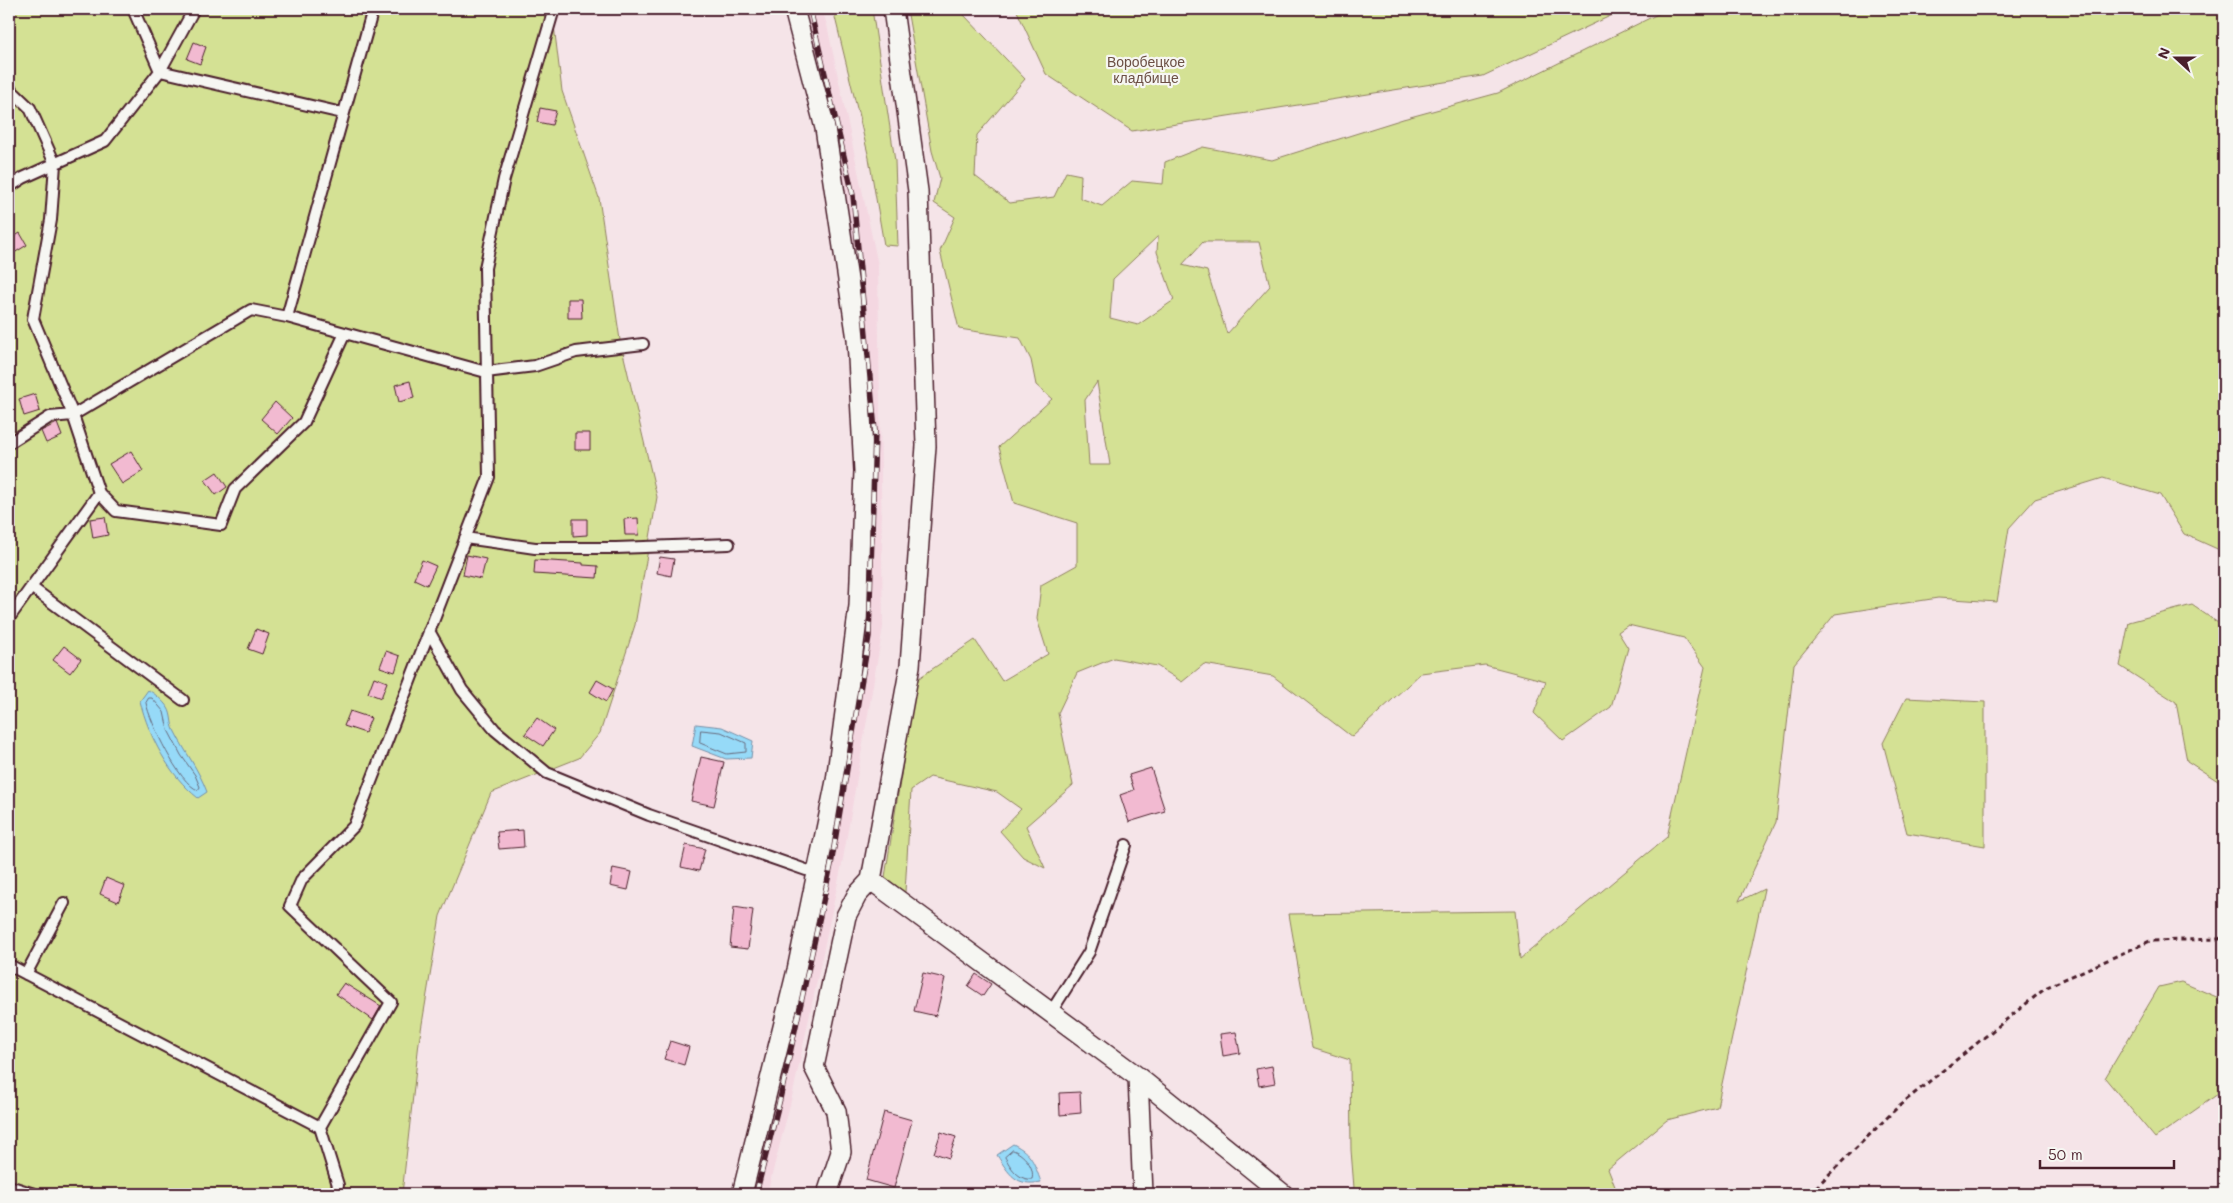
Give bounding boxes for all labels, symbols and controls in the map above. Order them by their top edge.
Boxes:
north arrow [2150,32,2200,82]
text: N [2153,45,2174,62]
park label: Воробецкое кладбище [1107,52,1185,87]
scale bar [2040,1138,2174,1170]
text: 50 m [2048,1144,2083,1164]

